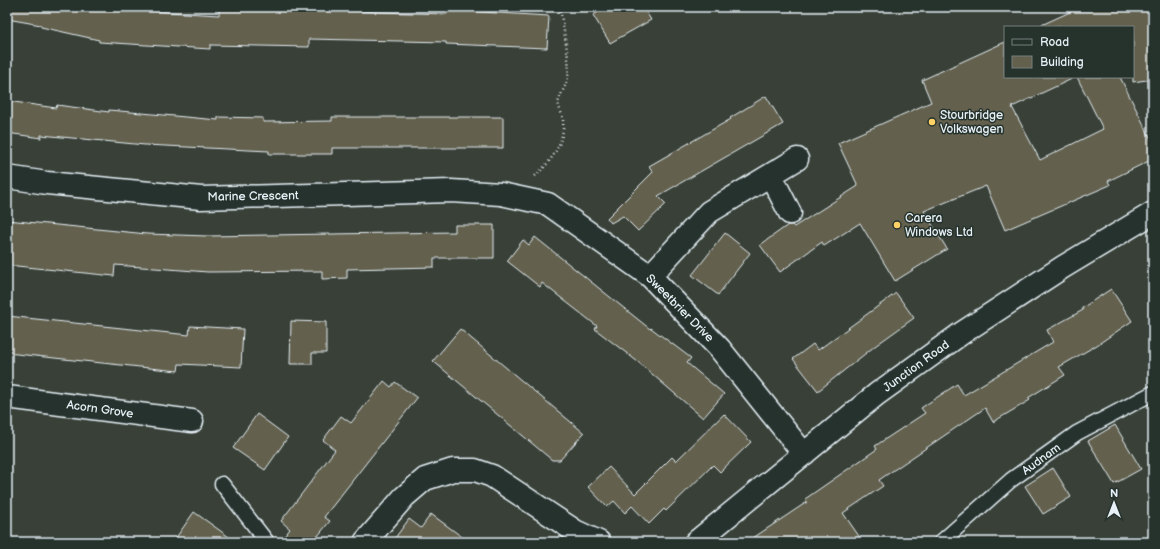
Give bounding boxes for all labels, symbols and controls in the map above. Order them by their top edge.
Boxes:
legend [1004,26,1134,78]
text: Road [1040,35,1069,50]
text: Building [1040,55,1084,70]
place label: Stourbridge Volkswagen [940,108,1004,137]
marker: Stourbridge Volkswagen [927,117,937,127]
street label: Marine Crescent [207,188,299,205]
place label: Carera Windows Ltd [905,211,973,240]
marker: Carera Windows Ltd [892,220,902,230]
street label: Sweetbrier Drive [643,271,717,345]
street label: Junction Road [880,337,953,396]
street label: Acorn Grove [66,397,134,422]
street label: Audnam [1019,440,1064,478]
north arrow [1094,483,1134,523]
text: N [1110,487,1118,500]

